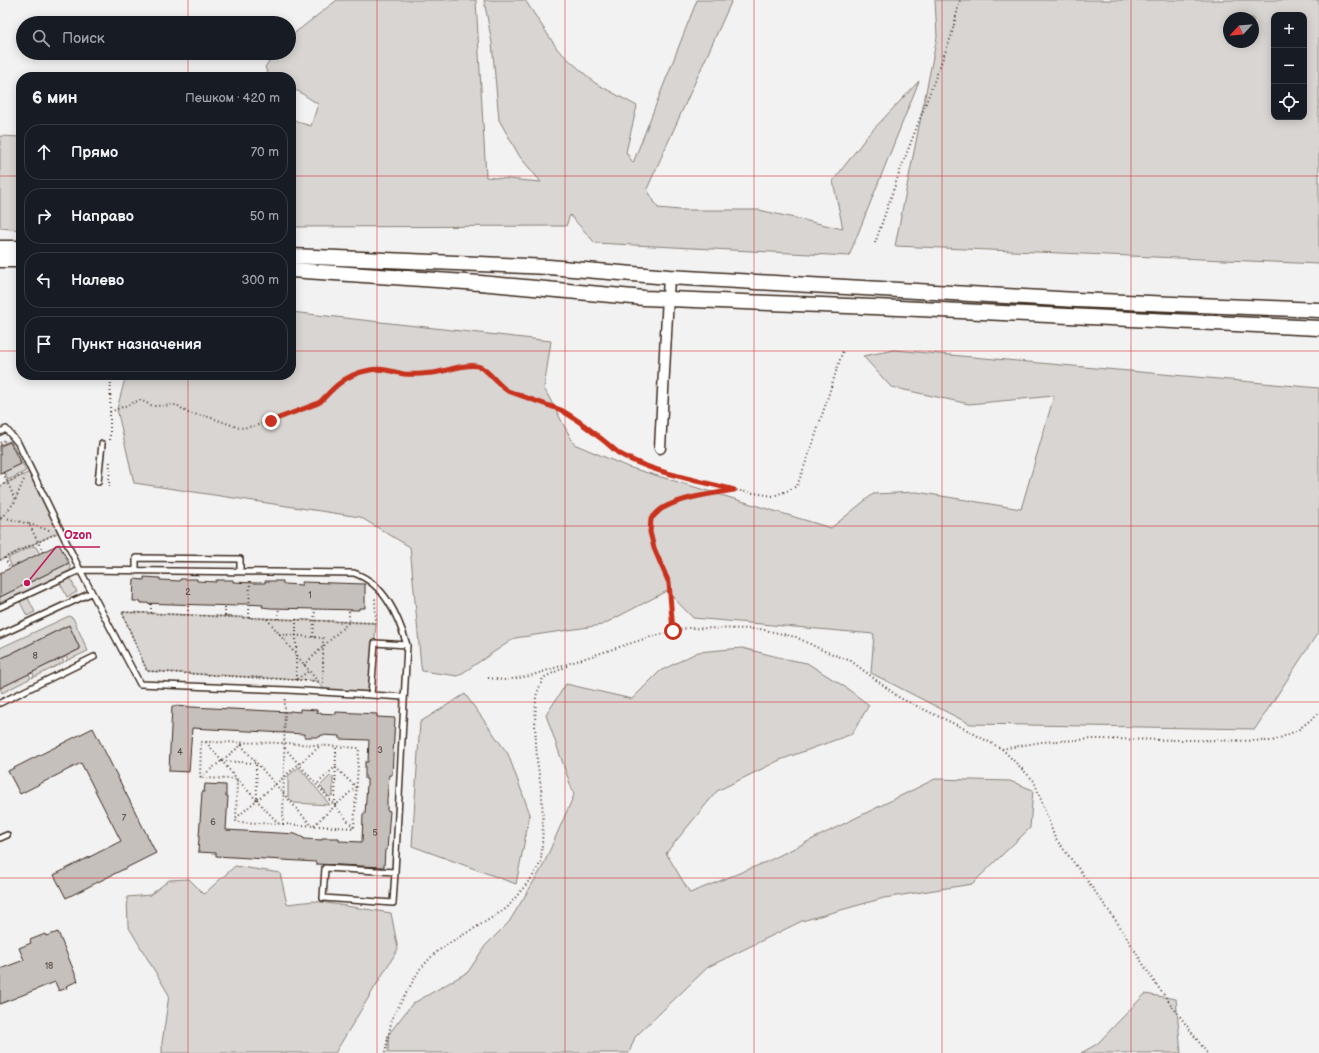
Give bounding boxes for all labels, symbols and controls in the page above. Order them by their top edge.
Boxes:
north arrow [1223,12,1259,48]
map controls [1271,12,1307,120]
button: + [1271,12,1307,48]
search box [16,16,296,60]
icon: search [30,27,52,49]
text: Поиск [62,29,105,48]
button: − [1271,48,1307,84]
button: locate [1271,84,1307,120]
text: 6 мин [32,88,78,108]
text: Пешком · 420 m [185,90,280,106]
icon: ahead [33,141,55,163]
text: Прямо [71,143,118,162]
text: 70 m [251,144,279,160]
icon: right [33,205,55,227]
text: Направо [71,207,134,226]
text: 50 m [250,208,279,224]
icon: left [33,269,55,291]
text: Налево [71,271,124,290]
text: 300 m [241,272,279,288]
icon: arrive [33,333,55,355]
text: Пункт назначения [71,335,202,354]
route end [262,412,280,430]
callout: Ozon [56,523,100,547]
text: Ozon [64,528,92,543]
house number: 2 [185,587,191,598]
house number: 1 [308,590,312,601]
route start [664,622,682,640]
house number: 8 [32,651,38,662]
house number: 3 [377,745,383,756]
house number: 4 [177,747,183,758]
house number: 7 [122,813,127,824]
house number: 6 [210,817,216,828]
house number: 5 [372,828,378,839]
house number: 18 [45,961,53,972]

